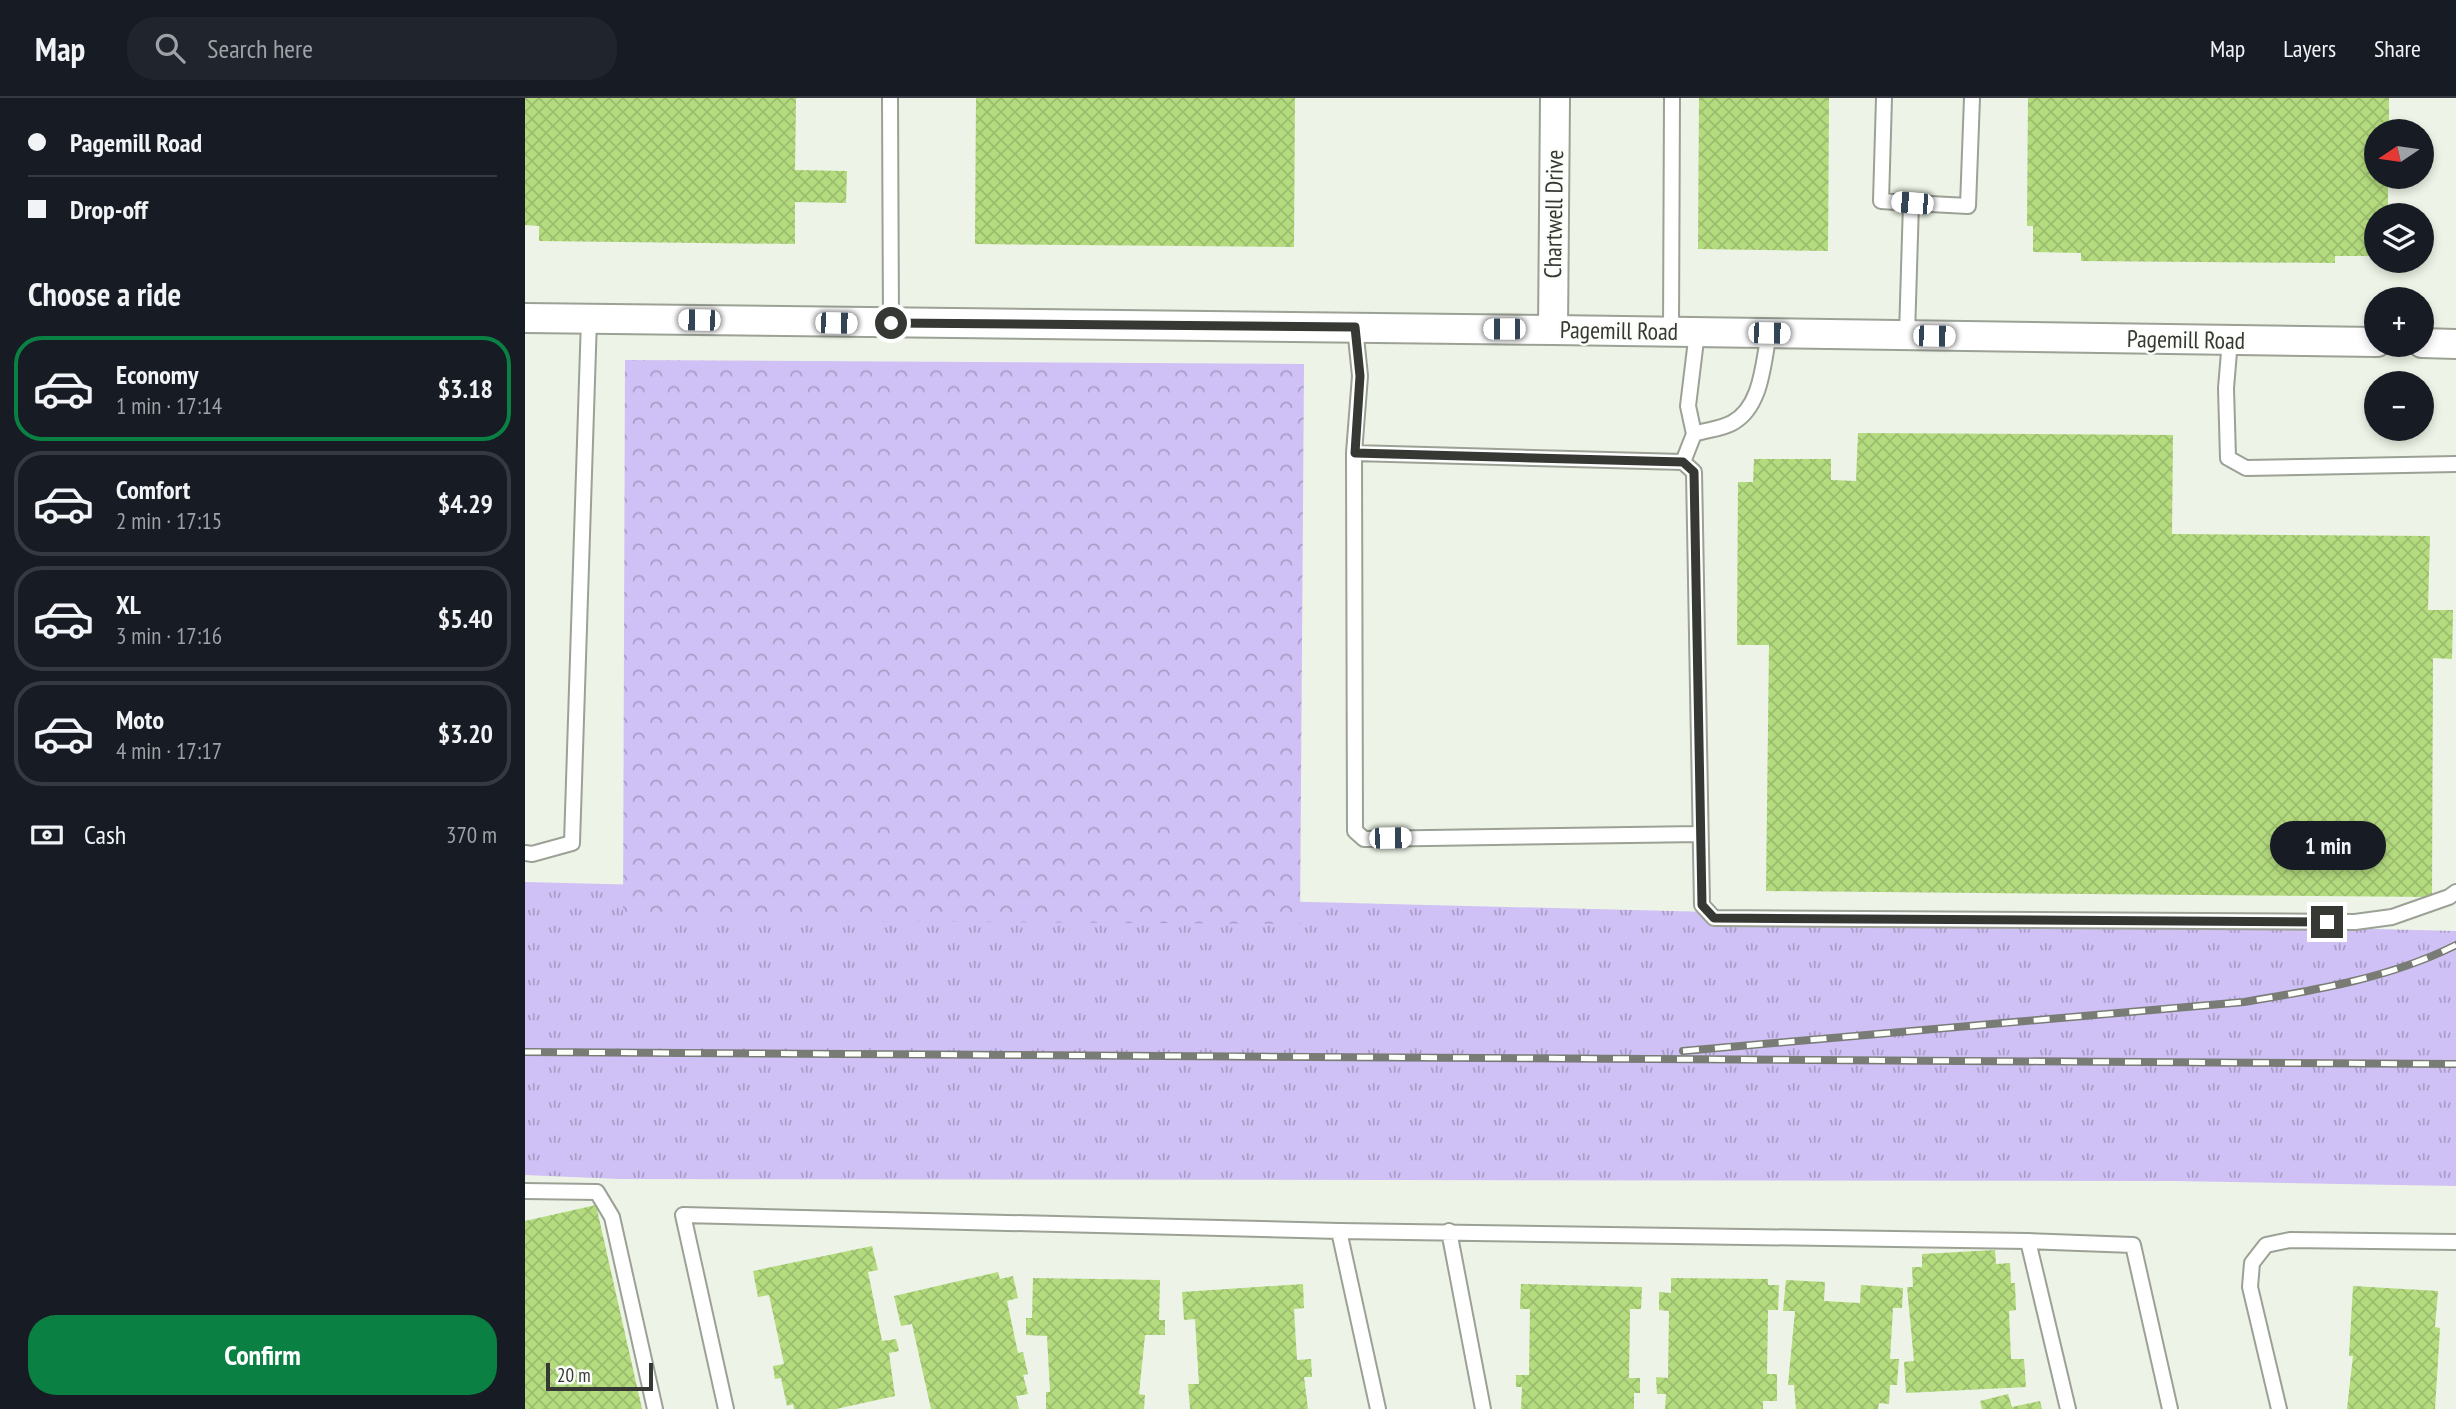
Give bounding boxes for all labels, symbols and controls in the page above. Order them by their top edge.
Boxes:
search box [127,17,617,80]
text: Map [35,27,85,70]
icon: search [151,29,189,67]
text: Search here [207,32,313,65]
text: Map [2210,33,2245,64]
text: Layers [2283,33,2336,64]
text: Share [2374,33,2421,64]
north arrow [2364,119,2434,189]
map controls [2364,119,2434,441]
text: Pagemill Road [70,126,202,159]
street label: Chartwell Drive [1537,149,1570,279]
car [1891,191,1934,215]
text: Drop-off [70,193,148,226]
button: layers [2364,203,2434,273]
text: Choose a ride [28,273,181,315]
button: + [2364,287,2434,357]
route start [875,307,907,339]
car [678,309,721,331]
car [815,312,858,334]
street label: Pagemill Road [1560,314,1678,347]
car [1484,319,1526,340]
car [1748,322,1791,344]
street label: Pagemill Road [2127,323,2245,356]
car [1913,325,1956,347]
icon: car [32,357,95,420]
text: Economy [116,358,198,391]
button: − [2364,371,2434,441]
text: $3.18 [438,372,493,405]
text: 1 min · 17:14 [116,391,222,420]
icon: car [32,472,95,535]
text: Comfort [116,473,190,506]
text: $4.29 [438,487,493,520]
text: 2 min · 17:15 [116,506,222,535]
icon: car [32,587,95,650]
text: XL [116,588,141,621]
text: $5.40 [438,602,493,635]
text: 3 min · 17:16 [116,621,222,650]
icon: car [32,702,95,765]
text: Moto [116,703,164,736]
text: $3.20 [438,717,493,750]
text: 4 min · 17:17 [116,736,222,765]
icon: cash [28,816,66,854]
text: Cash [84,818,126,851]
text: 370 m [446,820,497,849]
callout: 1 min [2269,820,2385,870]
car [1369,827,1412,849]
text: 1 min [2305,831,2351,860]
route end [2311,906,2343,938]
button: Confirm [28,1315,497,1395]
scale bar [546,1360,653,1392]
text: 20 m [557,1363,591,1387]

